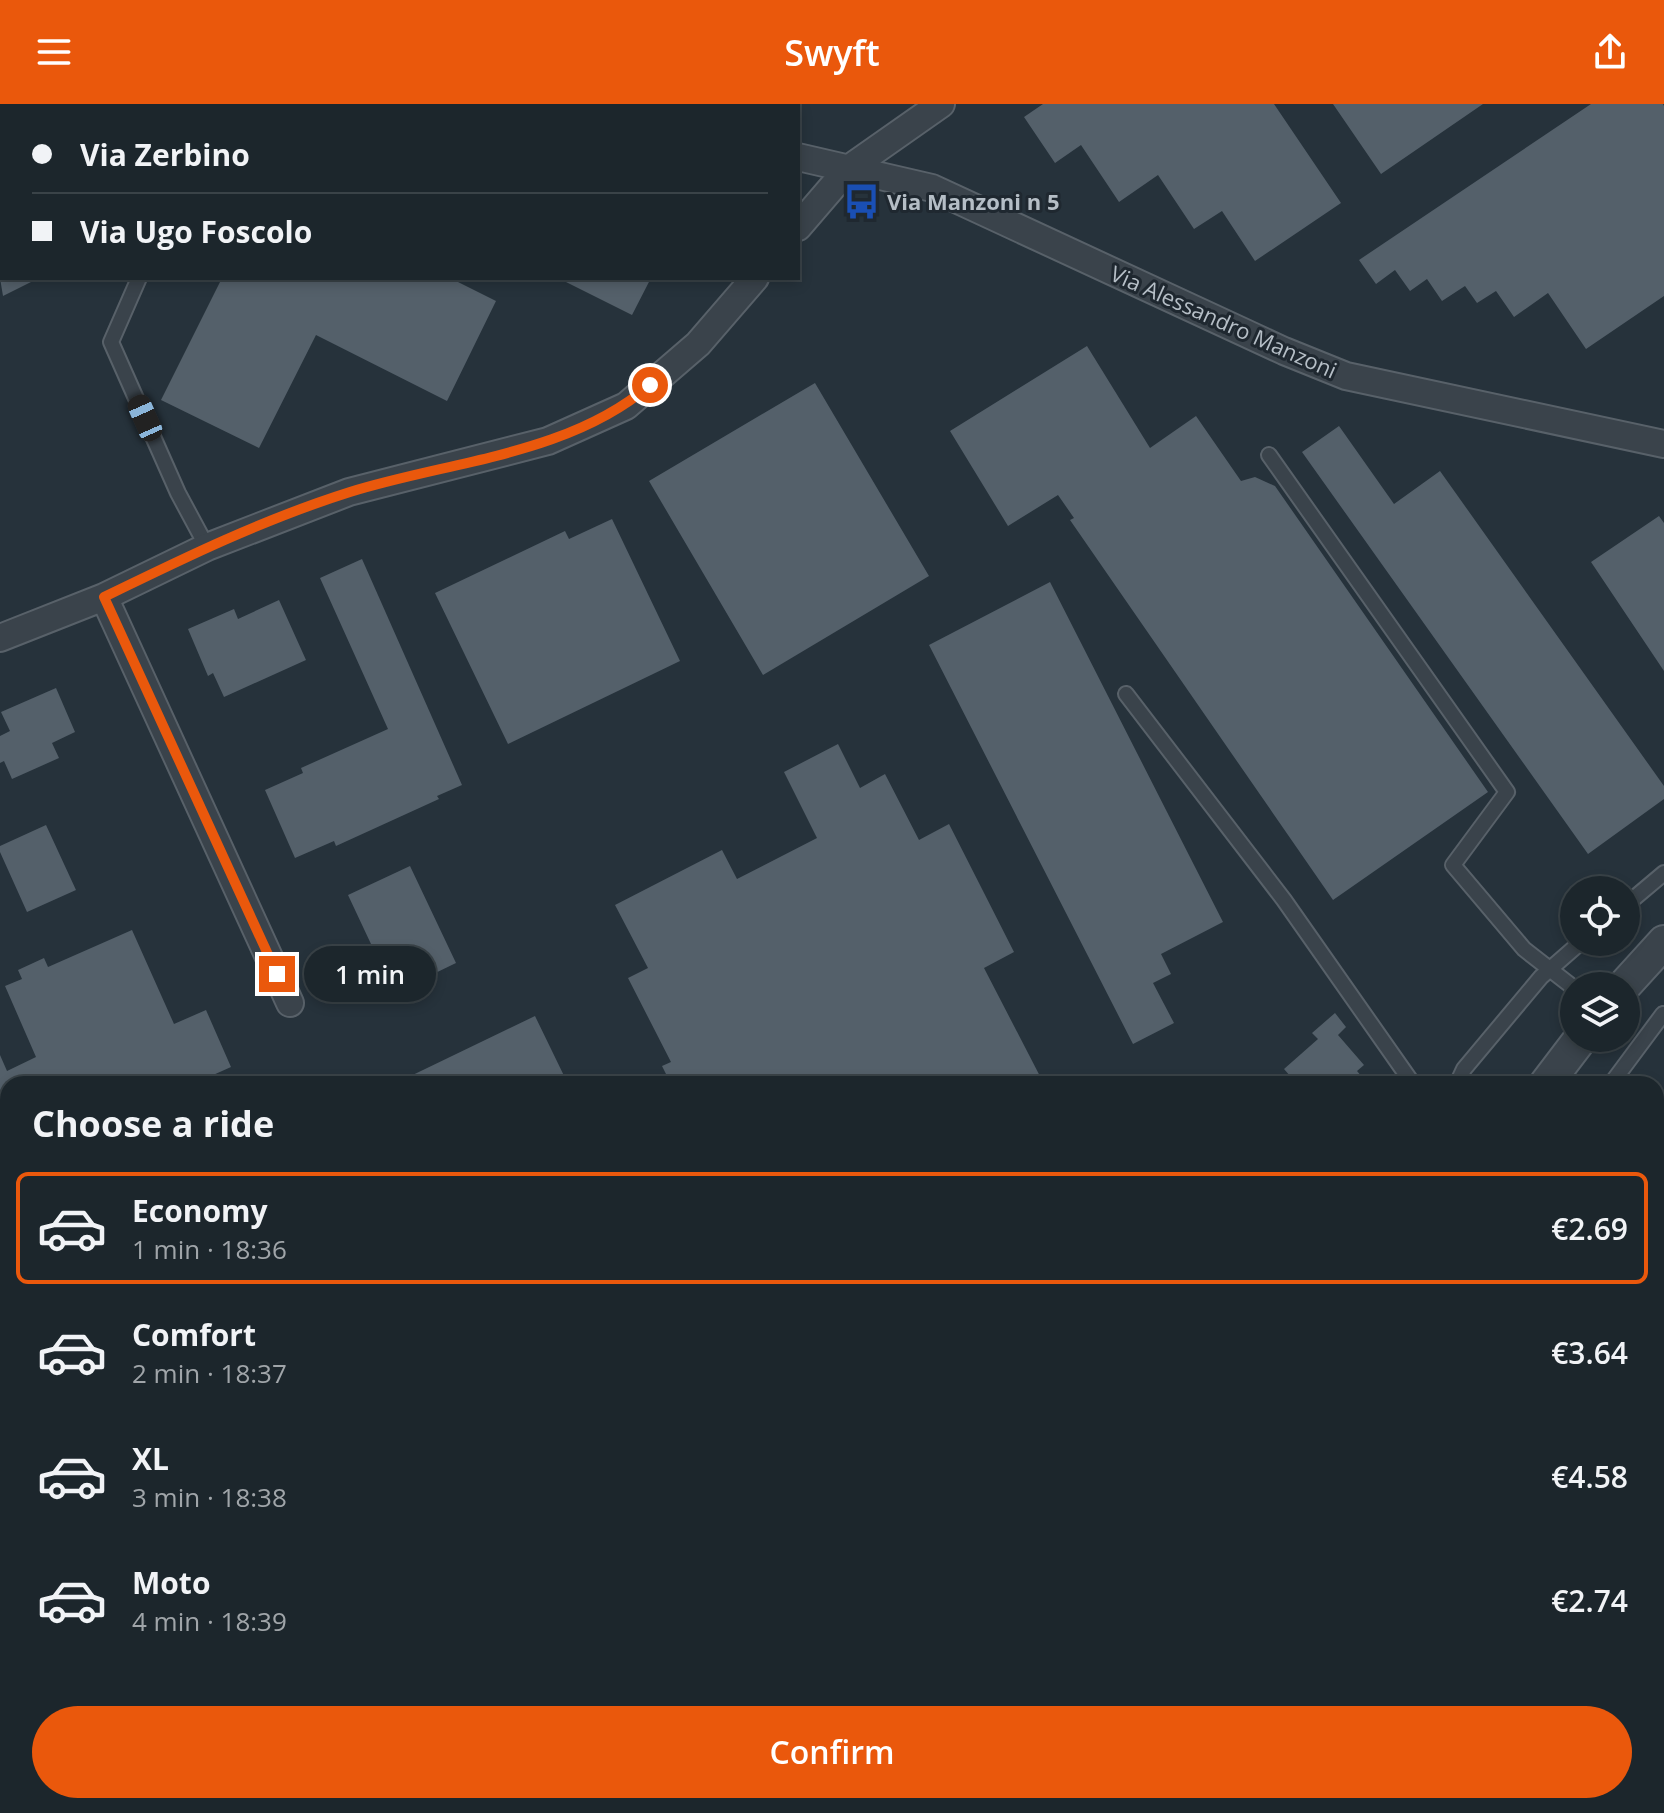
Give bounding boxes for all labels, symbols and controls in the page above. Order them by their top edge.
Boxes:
text: Swyft [784,28,880,77]
icon: menu [32,30,76,74]
icon: share [1588,30,1632,74]
text: Via Zerbino [80,134,250,175]
bus stop icon: Via Manzoni n 5 [842,182,880,220]
place label: Via Manzoni n 5 [887,186,1060,216]
text: Via Ugo Foscolo [80,211,312,252]
street label: Via Alessandro Manzoni [1106,258,1342,384]
route start [632,367,668,403]
car [124,391,166,445]
map controls [1560,876,1640,1052]
button: locate [1560,876,1640,956]
callout: 1 min [305,946,437,1002]
route end [259,956,295,992]
text: 1 min [335,956,405,992]
button: layers [1560,972,1640,1052]
text: Choose a ride [32,1099,274,1148]
text: Economy [132,1190,268,1231]
icon: car [36,1192,108,1264]
text: €2.69 [1551,1208,1628,1249]
text: 1 min · 18:36 [132,1231,287,1267]
text: Comfort [132,1314,256,1355]
icon: car [36,1316,108,1388]
text: €3.64 [1551,1332,1628,1373]
text: 2 min · 18:37 [132,1355,287,1391]
text: XL [132,1438,169,1479]
icon: car [36,1440,108,1512]
text: €4.58 [1551,1456,1628,1497]
text: 3 min · 18:38 [132,1479,287,1515]
text: Moto [132,1562,210,1603]
icon: car [36,1564,108,1636]
text: €2.74 [1551,1580,1628,1621]
text: 4 min · 18:39 [132,1603,287,1639]
button: Confirm [32,1706,1632,1798]

